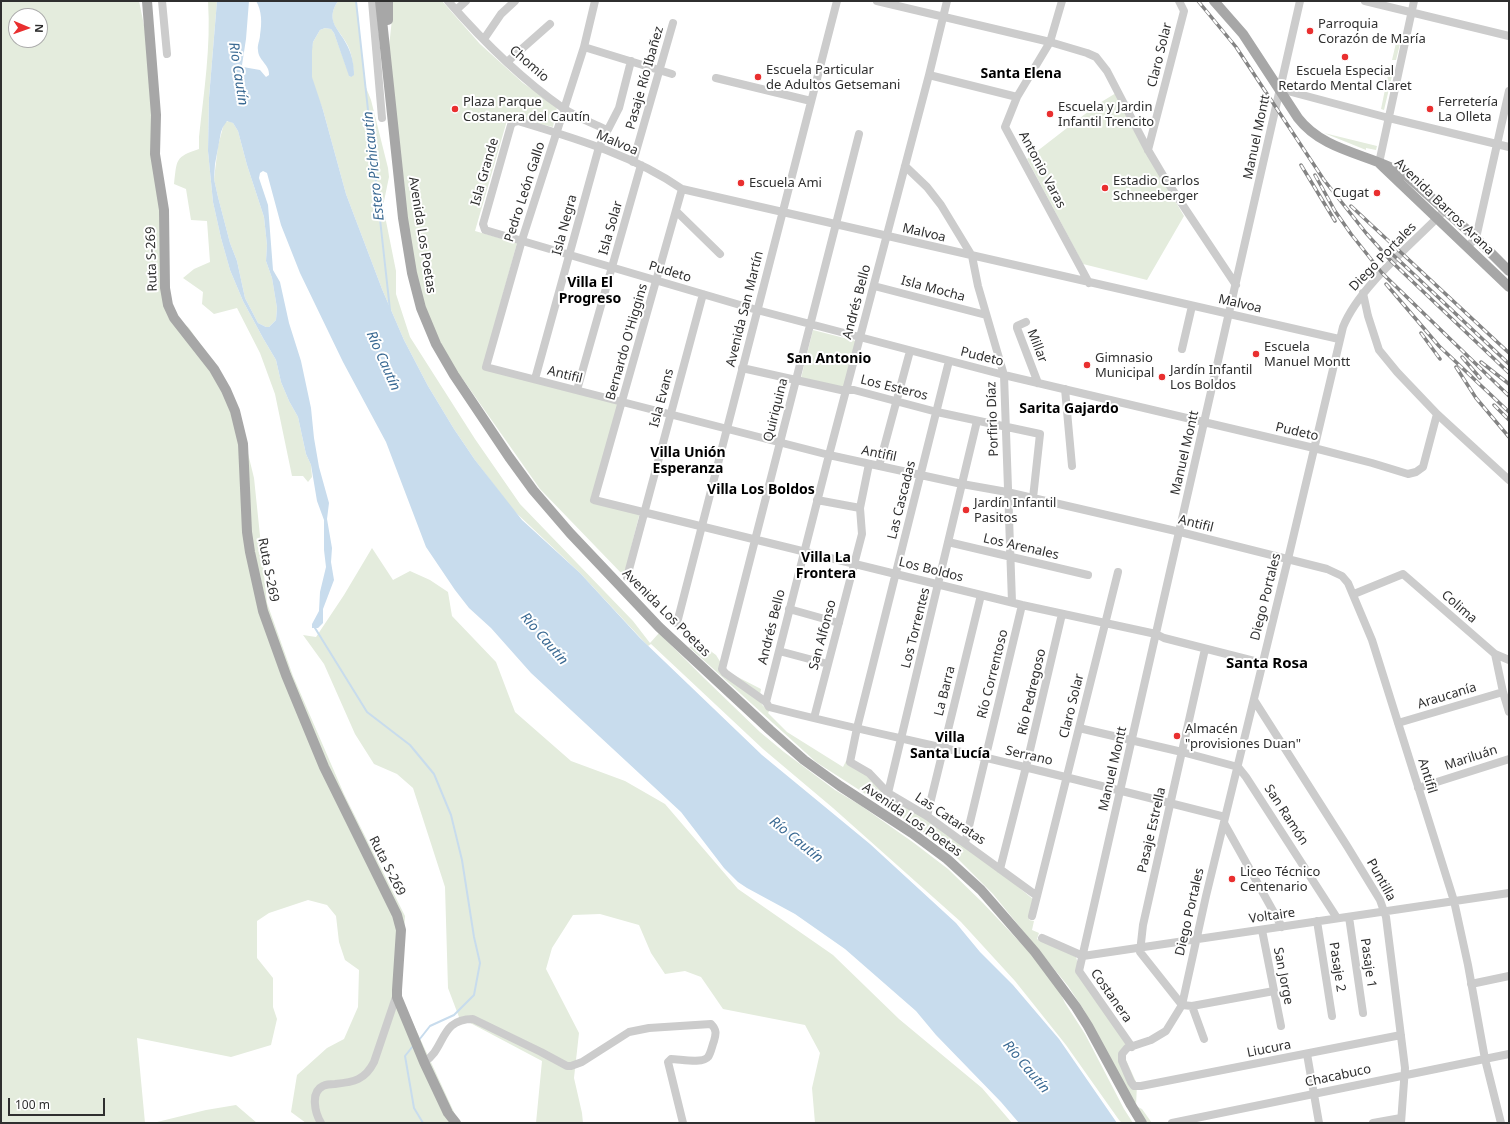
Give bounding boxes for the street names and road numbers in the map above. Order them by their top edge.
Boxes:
street label: Claro Solar [1144,21,1176,89]
street label: Pasaje Río Ibañez [623,25,667,131]
street label: Chomio [506,43,552,85]
street label: Manuel Montt [1240,93,1274,181]
street label: Malvoa [594,127,640,159]
street label: Antonio Varas [1015,129,1069,211]
street label: Isla Grande [468,136,502,208]
street label: Pedro León Gallo [501,140,549,244]
street label: Avenida Barros Arana [1391,156,1497,258]
street label: Avenida Los Poetas [405,176,439,294]
street label: Isla Negra [549,193,581,257]
street label: Isla Solar [596,199,626,257]
street label: Diego Portales [1346,219,1420,295]
street label: Malvoa [901,220,947,246]
street label: Ruta S-269 [143,226,161,292]
street label: Avenida San Martín [723,250,767,368]
street label: Pudeto [647,258,693,286]
street label: Andrés Bello [840,263,874,341]
street label: Isla Mocha [899,273,967,305]
street label: Bernardo O'Higgins [603,282,651,402]
street label: Malvoa [1217,291,1263,317]
street label: Millar [1024,327,1050,365]
street label: Pudeto [959,344,1005,370]
street label: Antifil [546,363,584,387]
street label: Isla Evans [647,367,677,429]
street label: Los Esteros [859,372,929,404]
street label: Quiriquina [761,377,791,443]
street label: Porfirio Díaz [984,381,1002,457]
street label: Manuel Montt [1168,409,1202,497]
street label: Pudeto [1274,419,1320,445]
street label: Antifil [860,443,898,465]
street label: Las Cascadas [885,459,919,541]
street label: Antifil [1177,512,1215,536]
street label: Los Arenales [982,531,1060,563]
street label: Ruta S-269 [254,537,282,603]
street label: Diego Portales [1248,552,1284,642]
street label: Los Boldos [897,554,965,586]
street label: Avenida Los Poetas [619,566,713,660]
street label: Los Torrentes [898,586,934,670]
street label: Colima [1438,587,1480,627]
street label: Andrés Bello [755,588,789,666]
street label: San Alfonso [806,598,840,672]
street label: Río Correntoso [974,628,1012,720]
street label: Río Pedregoso [1014,647,1050,737]
street label: La Barra [931,664,959,718]
street label: Claro Solar [1056,672,1088,740]
street label: Araucanía [1416,680,1478,712]
street label: Manuel Montt [1096,725,1130,813]
street label: Mariluán [1443,742,1499,774]
street label: Serrano [1004,743,1054,769]
street label: Antifil [1414,757,1440,795]
street label: Avenida Los Poetas [859,780,965,860]
street label: San Ramón [1261,782,1311,848]
street label: Pasaje Estrella [1135,786,1169,874]
street label: Las Cataratas [912,790,988,848]
street label: Ruta S-269 [365,833,409,899]
street label: Puntilla [1363,856,1399,904]
street label: Diego Portales [1172,867,1208,957]
street label: Voltaire [1248,905,1296,927]
street label: Pasaje 1 [1357,937,1379,989]
street label: Pasaje 2 [1325,941,1349,993]
street label: San Jorge [1270,946,1296,1006]
street label: Costanera [1087,966,1135,1026]
street label: Liucura [1245,1037,1293,1061]
street label: Chacabuco [1304,1061,1372,1091]

